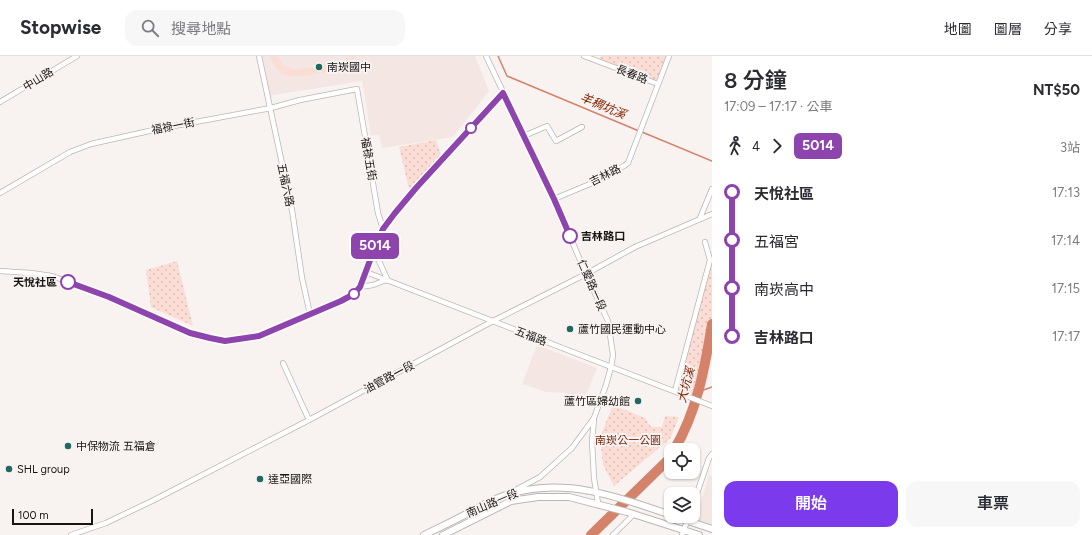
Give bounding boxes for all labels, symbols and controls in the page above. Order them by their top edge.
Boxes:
search box [125,10,405,46]
text: Stopwise [20,16,101,39]
icon: search [139,17,161,39]
text: 搜尋地點 [171,20,231,38]
text: 地圖 [944,21,972,38]
text: 圖層 [994,21,1022,38]
text: 分享 [1044,21,1072,38]
place label: 南崁國中 [327,61,371,74]
marker: 南崁國中 [314,62,324,72]
street label: 長春路 [614,62,650,86]
street label: 中山路 [21,65,56,93]
text: 8 分鐘 [724,67,787,94]
text: NT$50 [1033,81,1080,99]
water label: 羊稠坑溪 [578,90,630,123]
text: 17:09 – 17:17 · 公車 [724,99,833,114]
street label: 福祿一街 [150,116,196,137]
unlabelled marker [465,122,477,134]
icon: walk [724,135,746,157]
icon: forward [766,135,788,157]
street label: 福祿五街 [358,136,379,182]
text: 5014 [802,137,834,154]
text: 4 [752,139,760,154]
text: 3站 [1060,140,1080,155]
street label: 五福六路 [275,162,296,208]
street label: 吉林路 [588,162,623,189]
text: 天悅社區 [754,185,814,203]
text: 17:13 [1052,185,1080,200]
marker: 吉林路口 [562,228,578,244]
place label: 吉林路口 [581,230,625,243]
line badge: 5014 [347,233,403,259]
text: 五福宮 [754,233,799,251]
text: 17:14 [1051,233,1080,248]
text: 5014 [359,237,391,254]
street label: 仁愛路一段 [574,257,609,313]
marker: 天悅社區 [60,274,76,290]
place label: 天悅社區 [13,276,57,289]
text: 南崁高中 [754,281,814,299]
text: 17:15 [1052,281,1080,296]
unlabelled marker [348,288,360,300]
place label: 蘆竹國民運動中心 [578,323,666,336]
street label: 五福路 [513,324,549,348]
marker: 蘆竹國民運動中心 [565,324,575,334]
text: 吉林路口 [754,329,814,347]
text: 17:17 [1052,329,1080,344]
street label: 油管路一段 [362,359,417,396]
water label: 大坑溪 [675,364,698,404]
place label: 蘆竹區婦幼館 [564,395,630,408]
marker: 蘆竹區婦幼館 [633,396,643,406]
park label: 南崁公一公園 [595,434,661,447]
place label: 中保物流 五福倉 [76,440,156,453]
marker: 中保物流 五福倉 [63,441,73,451]
map controls [664,443,700,523]
button: locate [664,443,700,479]
place label: SHL group [17,463,70,476]
marker: SHL group [4,464,14,474]
place label: 達亞國際 [268,473,312,486]
marker: 達亞國際 [255,474,265,484]
button: 開始 [724,481,898,527]
button: 車票 [906,481,1080,527]
street label: 南山路一段 [464,487,520,520]
button: layers [664,487,700,523]
scale bar [12,507,93,526]
text: 100 m [18,509,49,522]

